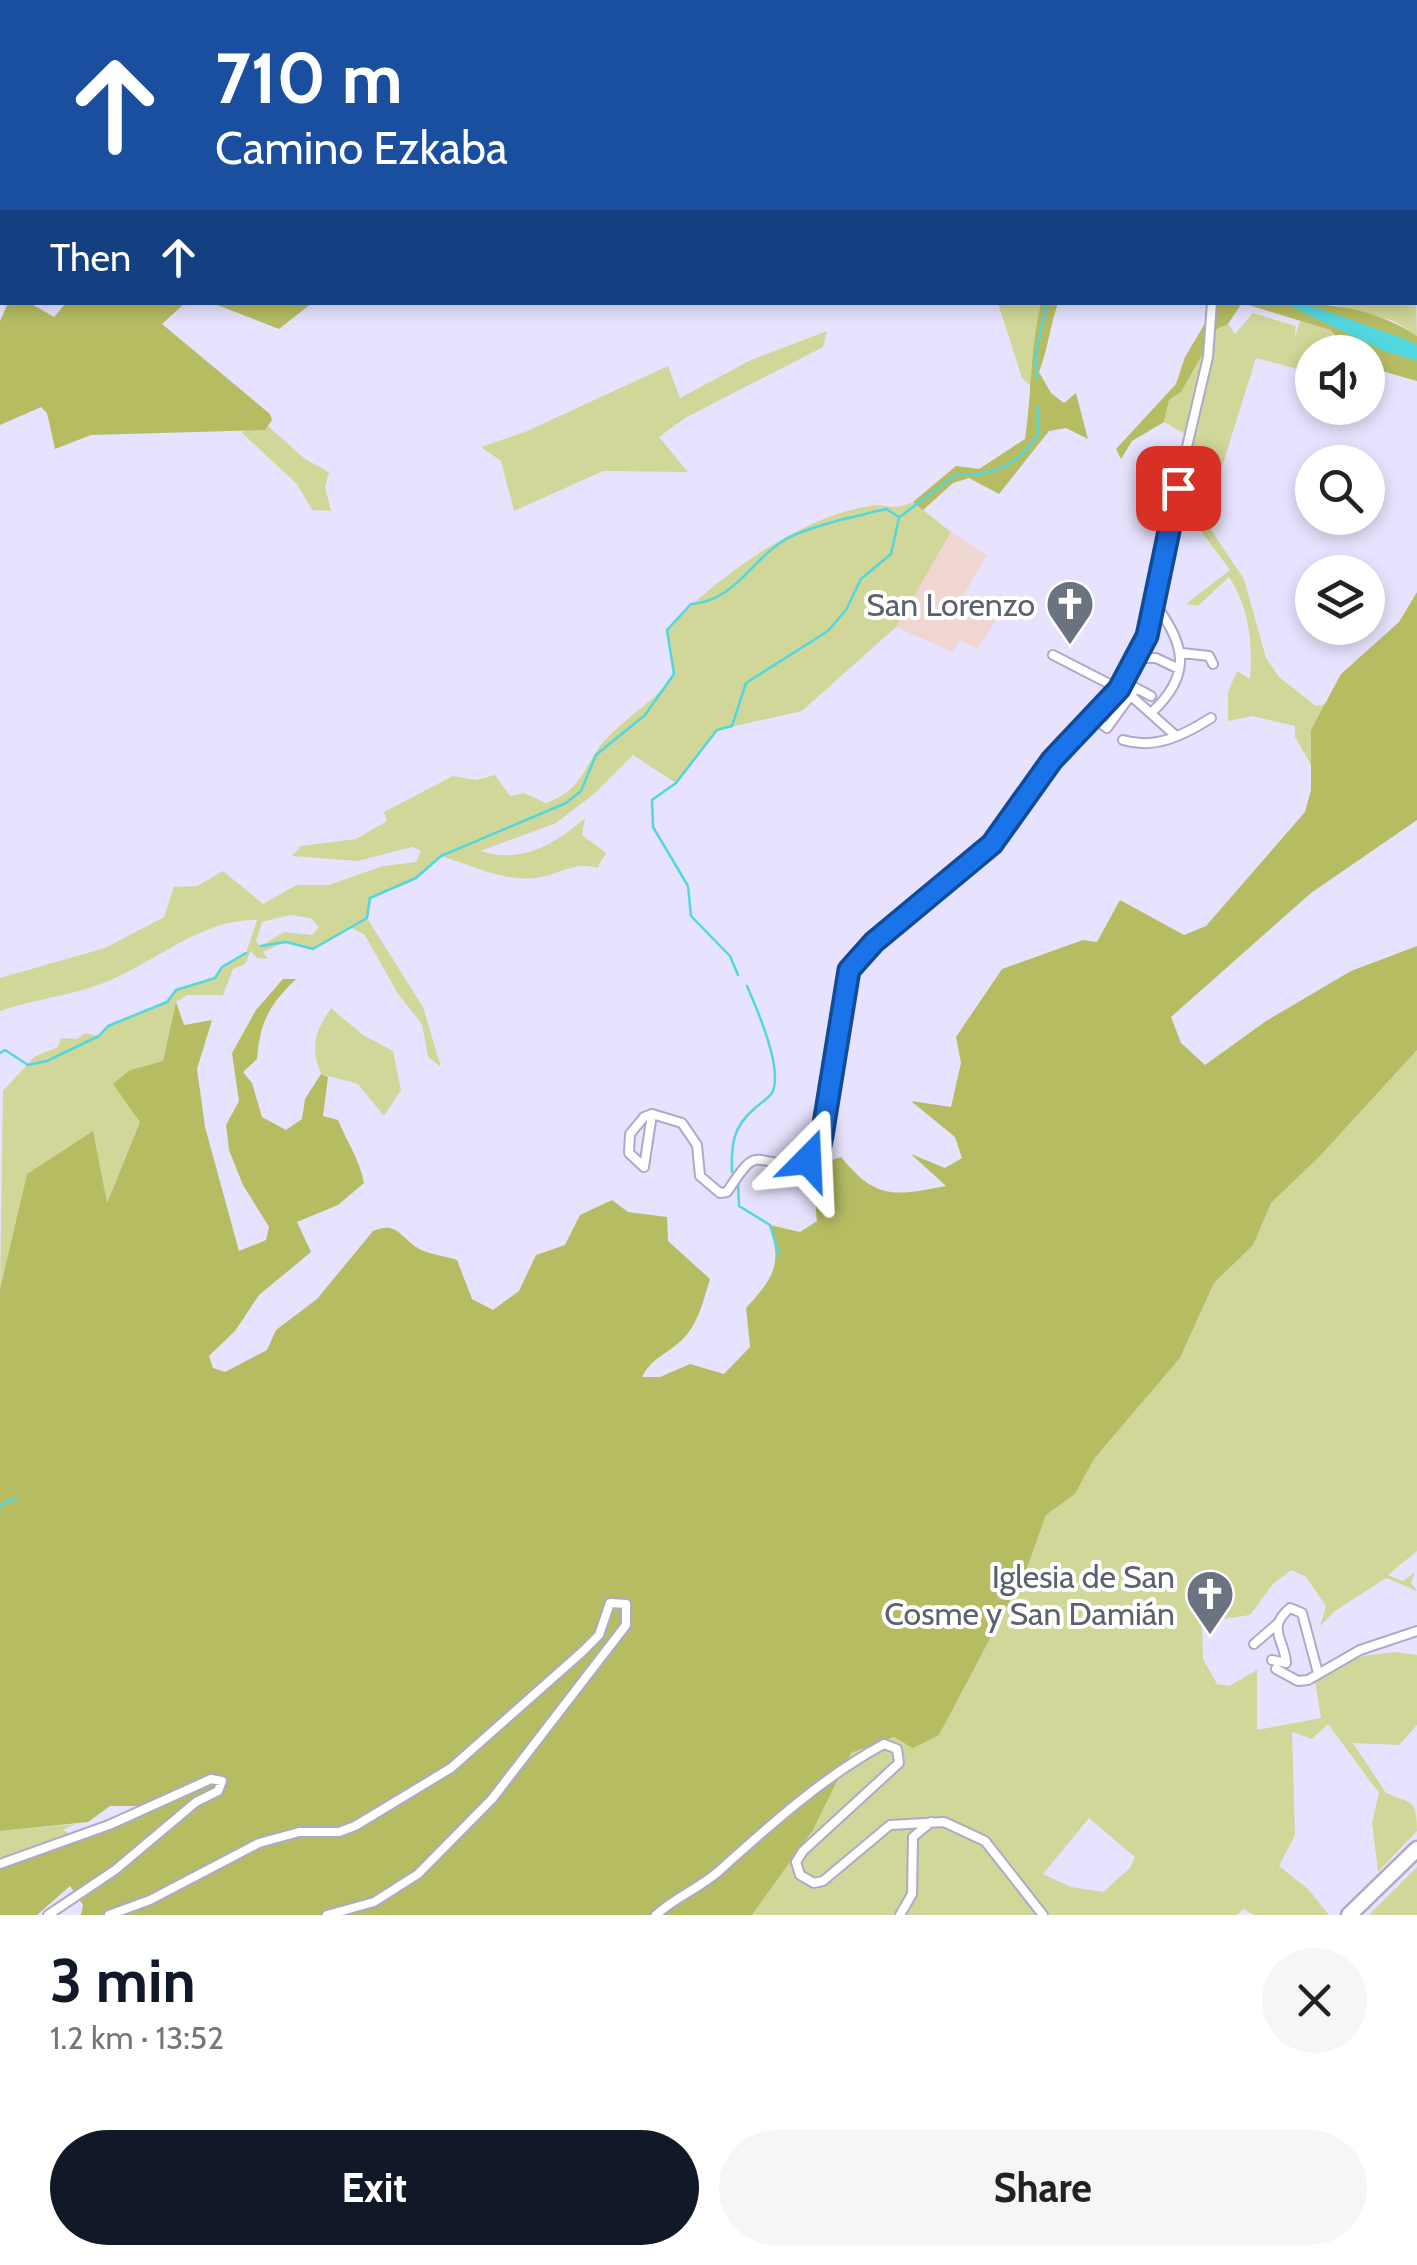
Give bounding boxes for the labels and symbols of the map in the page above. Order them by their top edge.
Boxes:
pin [1136,446,1221,531]
church icon: San Lorenzo [1044,578,1096,646]
place label: San Lorenzo [866,585,1035,624]
position arrow [756,1108,860,1212]
place label: Iglesia de San Cosme y San Damián [884,1557,1175,1633]
church icon: Iglesia de San Cosme y San Damián [1184,1568,1236,1636]

